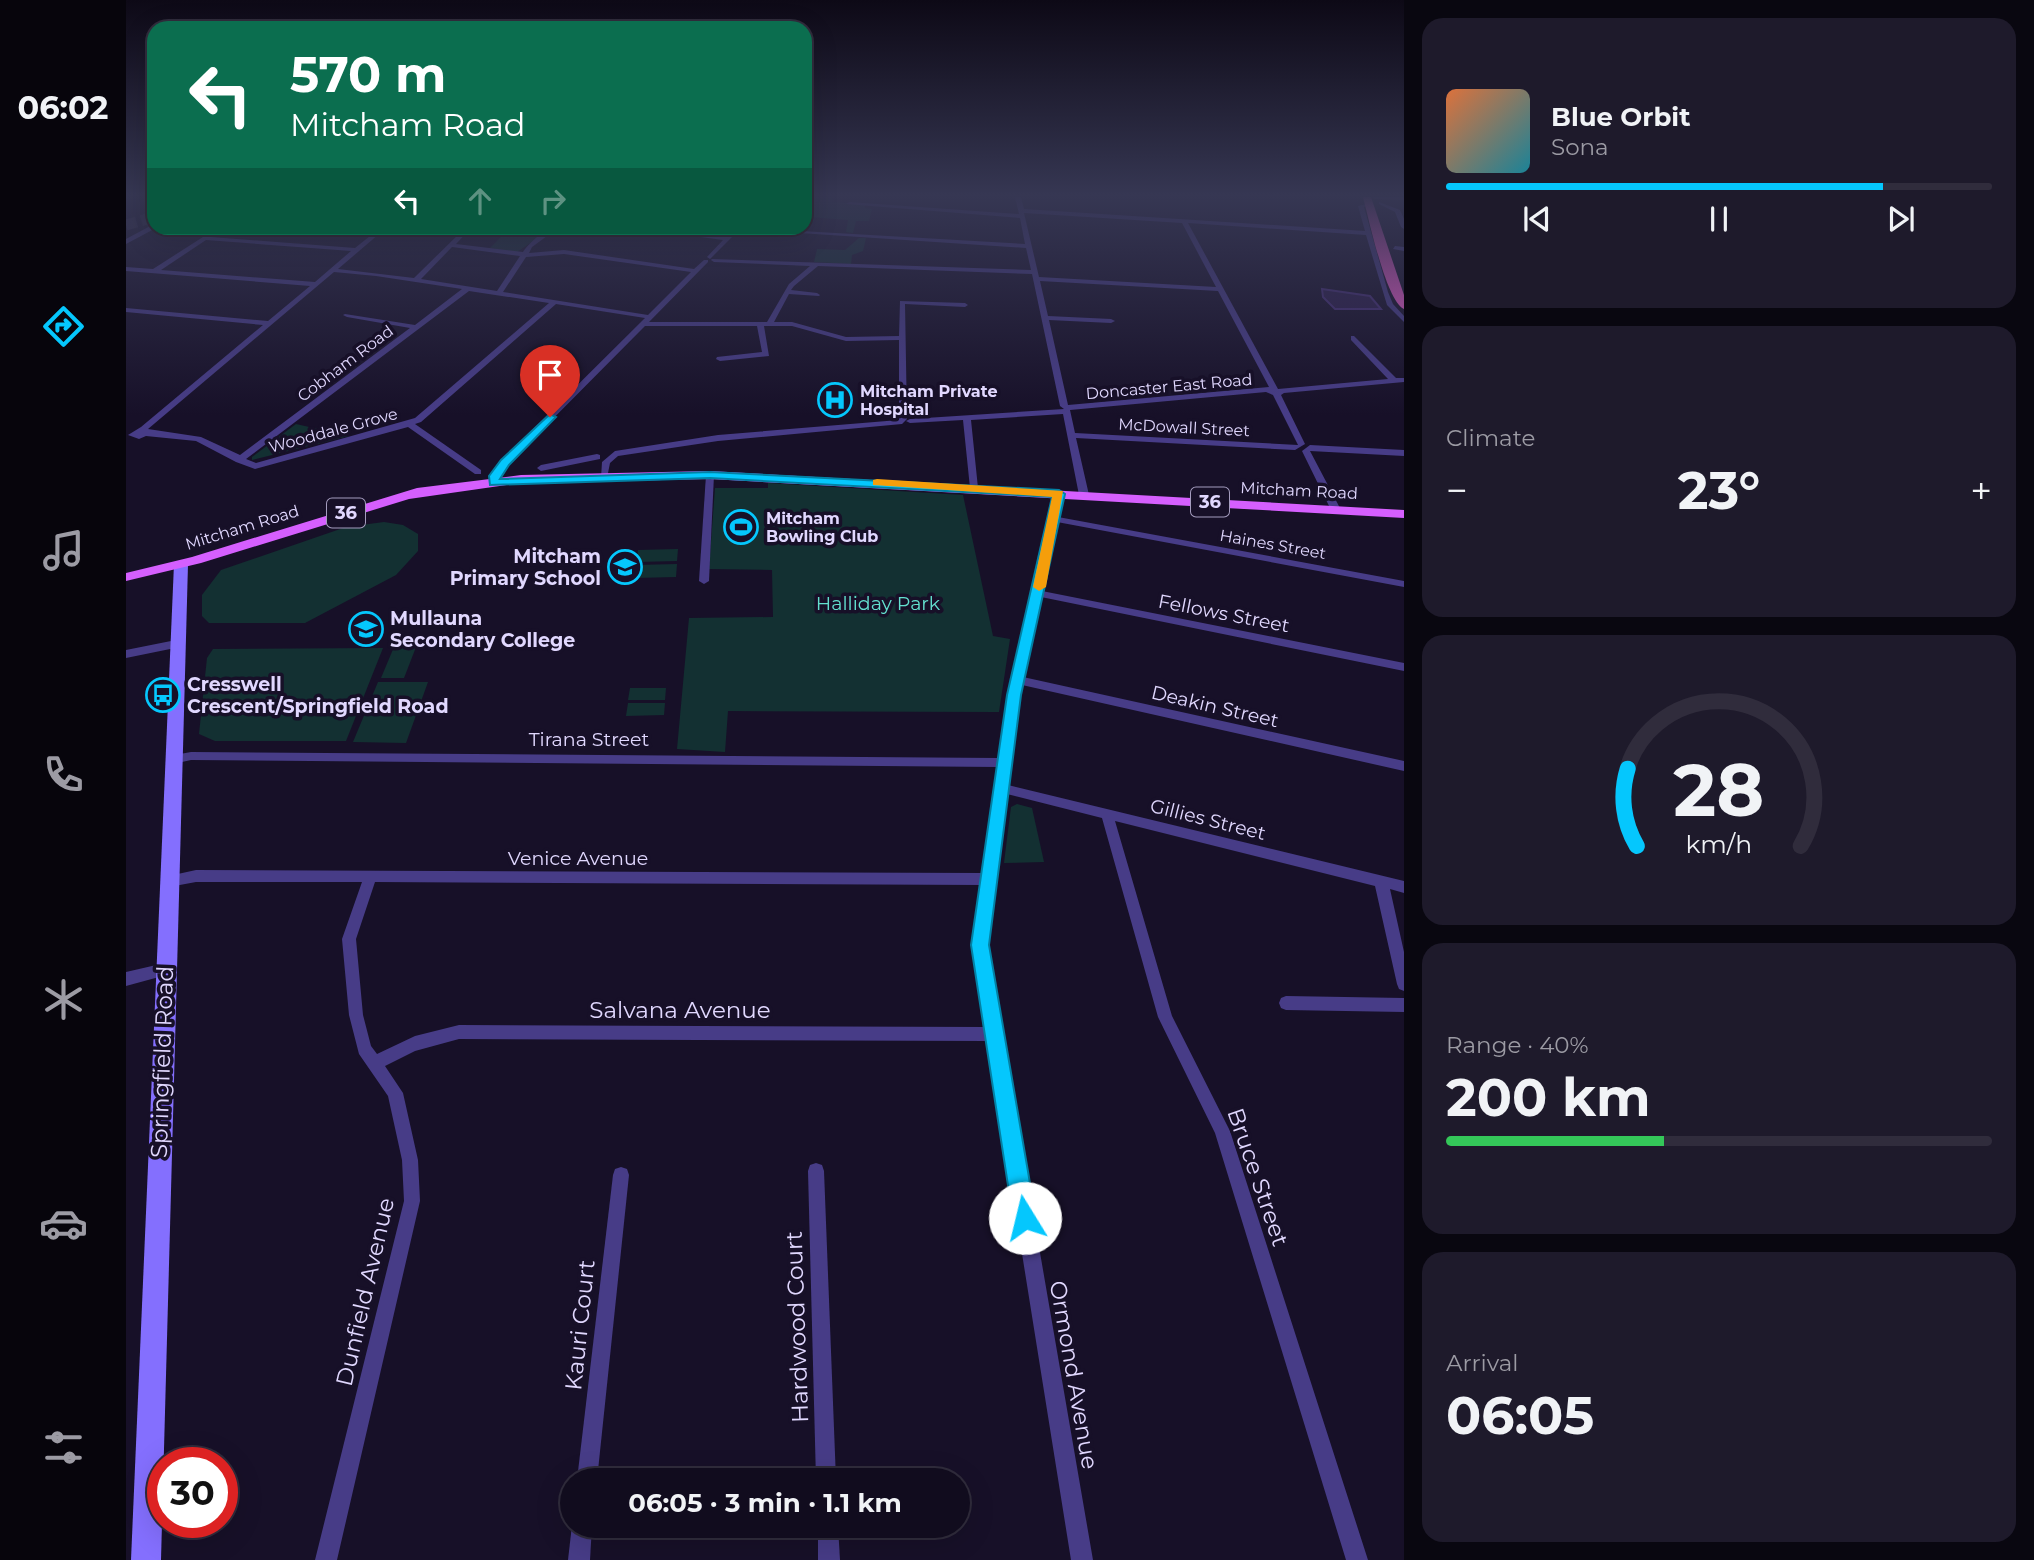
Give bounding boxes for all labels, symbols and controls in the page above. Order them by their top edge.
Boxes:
text: 570 m [290,45,447,104]
icon: left [175,49,266,140]
text: 06:02 [18,88,108,127]
text: Blue Orbit [1551,101,1690,133]
text: Mitcham Road [290,105,526,144]
text: Sona [1551,133,1609,161]
icon: left [388,182,426,220]
icon: ahead [461,182,499,220]
icon: right [534,182,572,220]
icon: previous [1518,200,1556,238]
icon: pause [1700,200,1738,238]
icon: next [1882,200,1920,238]
icon: directions [39,302,88,351]
street label: Cobham Road [294,321,397,406]
pin [520,345,580,417]
icon: arrive [531,356,569,394]
street label: Doncaster East Road [1085,370,1253,403]
hospital icon: Mitcham Private Hospital [816,381,854,419]
place label: Mitcham Private Hospital [860,382,998,419]
street label: Wooddale Grove [267,404,400,457]
street label: McDowall Street [1118,415,1251,440]
text: Climate [1446,424,1535,452]
text: 23° [1678,459,1760,522]
text: − [1446,467,1468,514]
text: + [1970,467,1992,514]
street label: Mitcham Road [1240,478,1358,503]
road number: 36 [1191,488,1229,516]
road number: 36 [327,499,365,528]
street label: Mitcham Road [183,501,301,554]
sports icon: Mitcham Bowling Club [722,508,760,546]
place label: Mitcham Bowling Club [766,509,878,546]
icon: music [39,526,88,575]
street label: Haines Street [1218,526,1328,563]
place label: Mitcham Primary School [450,545,601,590]
school or university icon: Mitcham Primary School [606,548,644,586]
street label: Fellows Street [1156,589,1292,638]
park label: Halliday Park [816,592,941,615]
place label: Mullauna Secondary College [390,607,575,652]
school or university icon: Mullauna Secondary College [347,610,385,648]
place label: Cresswell Crescent/Springfield Road [187,673,449,718]
bus stop icon: Cresswell Crescent/Springfield Road [144,676,182,714]
street label: Deakin Street [1149,681,1281,732]
street label: Tirana Street [529,728,650,751]
text: 28 [1674,746,1765,834]
icon: phone [39,750,88,799]
street label: Gillies Street [1148,794,1268,845]
text: km/h [1686,829,1752,859]
street label: Venice Avenue [508,847,648,870]
street label: Springfield Road [145,966,179,1158]
icon: climate [39,975,88,1024]
street label: Salvana Avenue [589,996,771,1024]
text: Range · 40% [1446,1031,1589,1059]
text: 200 km [1446,1066,1650,1129]
street label: Bruce Street [1221,1104,1295,1250]
position arrow [988,1181,1062,1255]
street label: Dunfield Avenue [330,1195,400,1389]
icon: car [39,1199,88,1248]
street label: Hardwood Court [780,1231,814,1423]
street label: Kauri Court [559,1258,601,1392]
street label: Ormond Avenue [1044,1278,1104,1472]
text: Arrival [1446,1349,1519,1377]
text: 06:05 [1446,1384,1594,1447]
icon: filters [39,1423,88,1472]
speed limit sign: 30 [147,1447,238,1538]
text: 06:05 · 3 min · 1.1 km [628,1487,902,1519]

